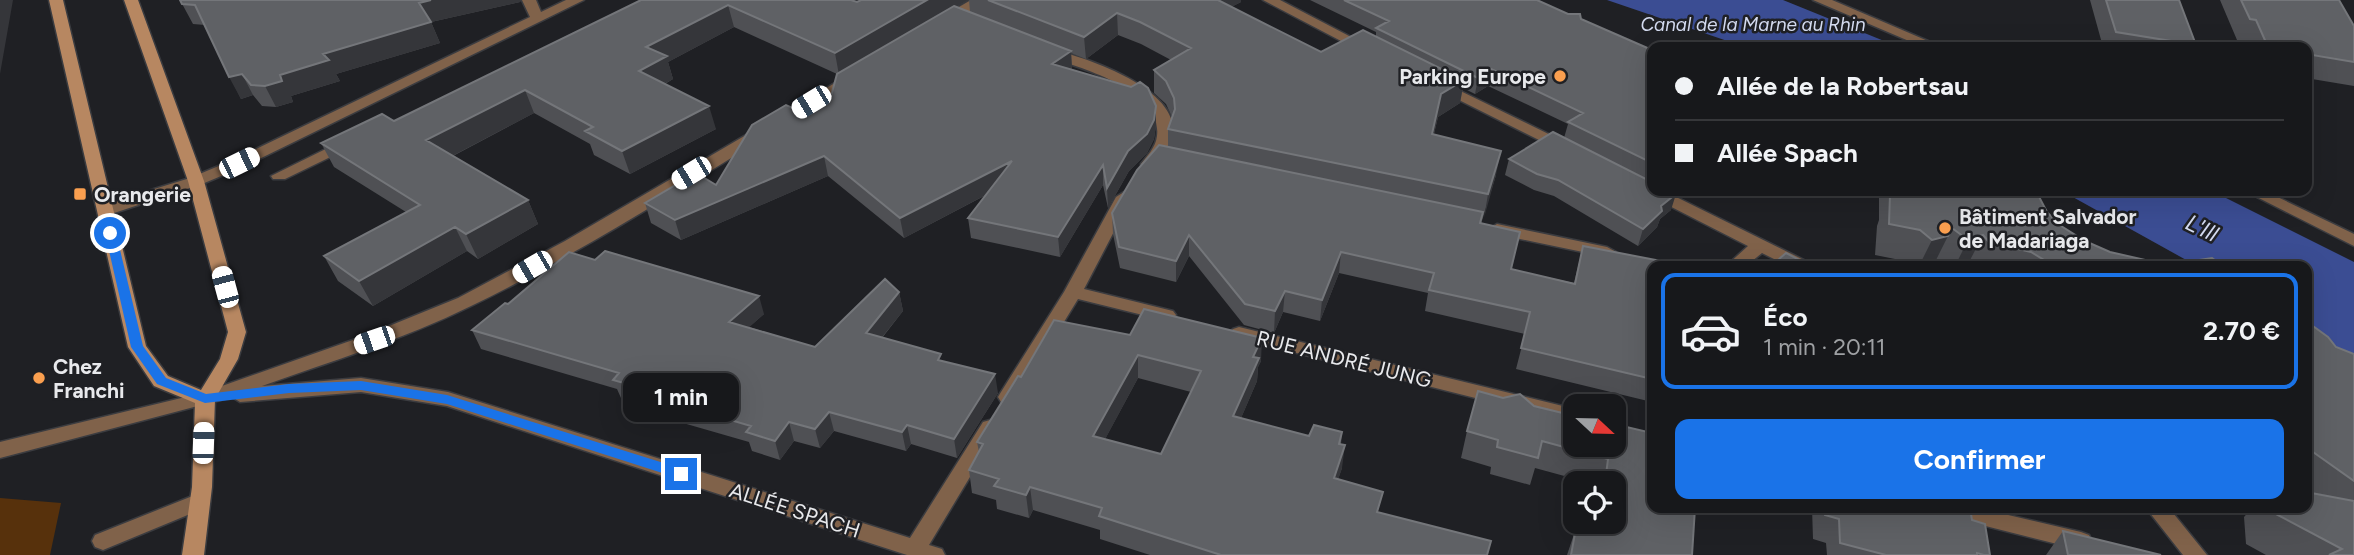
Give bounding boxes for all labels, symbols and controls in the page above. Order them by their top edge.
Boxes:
water label: Canal de la Marne au Rhin [1640,13,1866,36]
place label: Parking Europe [1399,64,1546,89]
marker: Parking Europe [1552,68,1568,84]
text: Allée de la Robertsau [1717,70,1969,102]
car [788,82,835,122]
text: Allée Spach [1717,137,1858,169]
car [216,144,263,182]
car [668,153,715,193]
place label: Orangerie [94,182,191,207]
marker: Orangerie [72,186,88,202]
place label: Bâtiment Salvador de Madariaga [1959,204,2137,253]
water label: L'Ill [2181,208,2224,248]
route start [94,217,126,249]
marker: Bâtiment Salvador de Madariaga [1937,220,1953,236]
car [509,247,556,287]
car [210,264,241,310]
icon: car [1679,300,1742,363]
text: Éco [1763,301,1808,333]
text: 2.70 € [2203,315,2280,347]
car [351,323,398,357]
street label: RUE ANDRÉ JUNG [1254,325,1434,393]
text: 1 min · 20:11 [1763,333,1886,361]
place label: Chez Franchi [53,354,124,403]
marker: Chez Franchi [31,370,47,386]
callout: 1 min [623,372,739,421]
text: 1 min [654,383,708,411]
north arrow [1563,394,1626,457]
map controls [1563,394,1626,534]
button: Confirmer [1675,419,2284,499]
car [192,422,215,464]
route end [665,458,697,490]
button: locate [1563,471,1626,534]
street label: ALLÉE SPACH [727,477,863,543]

